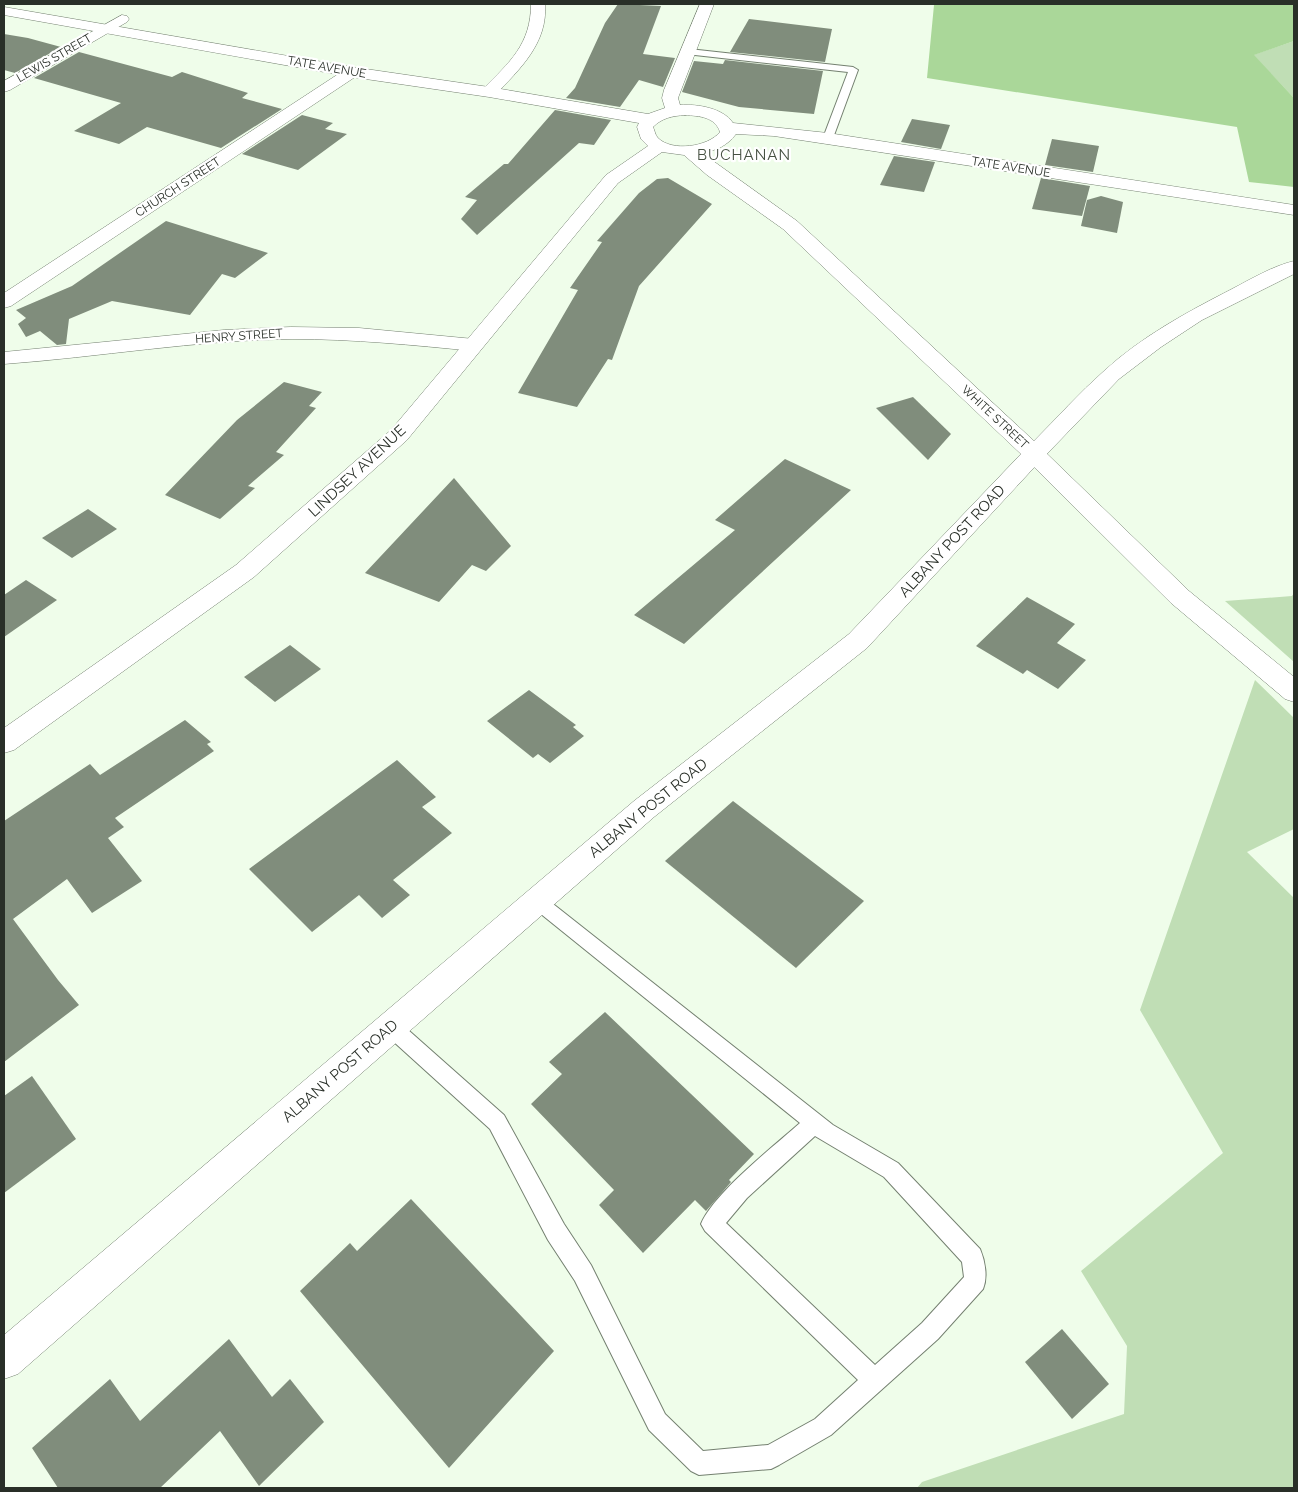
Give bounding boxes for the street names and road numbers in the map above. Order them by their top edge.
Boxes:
street label: LEWIS STREET [14,30,95,85]
street label: TATE AVENUE [287,53,367,81]
street label: CHURCH STREET [133,154,224,220]
street label: TATE AVENUE [971,154,1051,180]
street label: HENRY STREET [195,326,284,346]
street label: WHITE STREET [959,382,1032,452]
street label: LINDSEY AVENUE [305,421,409,521]
street label: ALBANY POST ROAD [895,481,1009,601]
street label: ALBANY POST ROAD [585,755,711,861]
street label: ALBANY POST ROAD [279,1016,402,1126]

